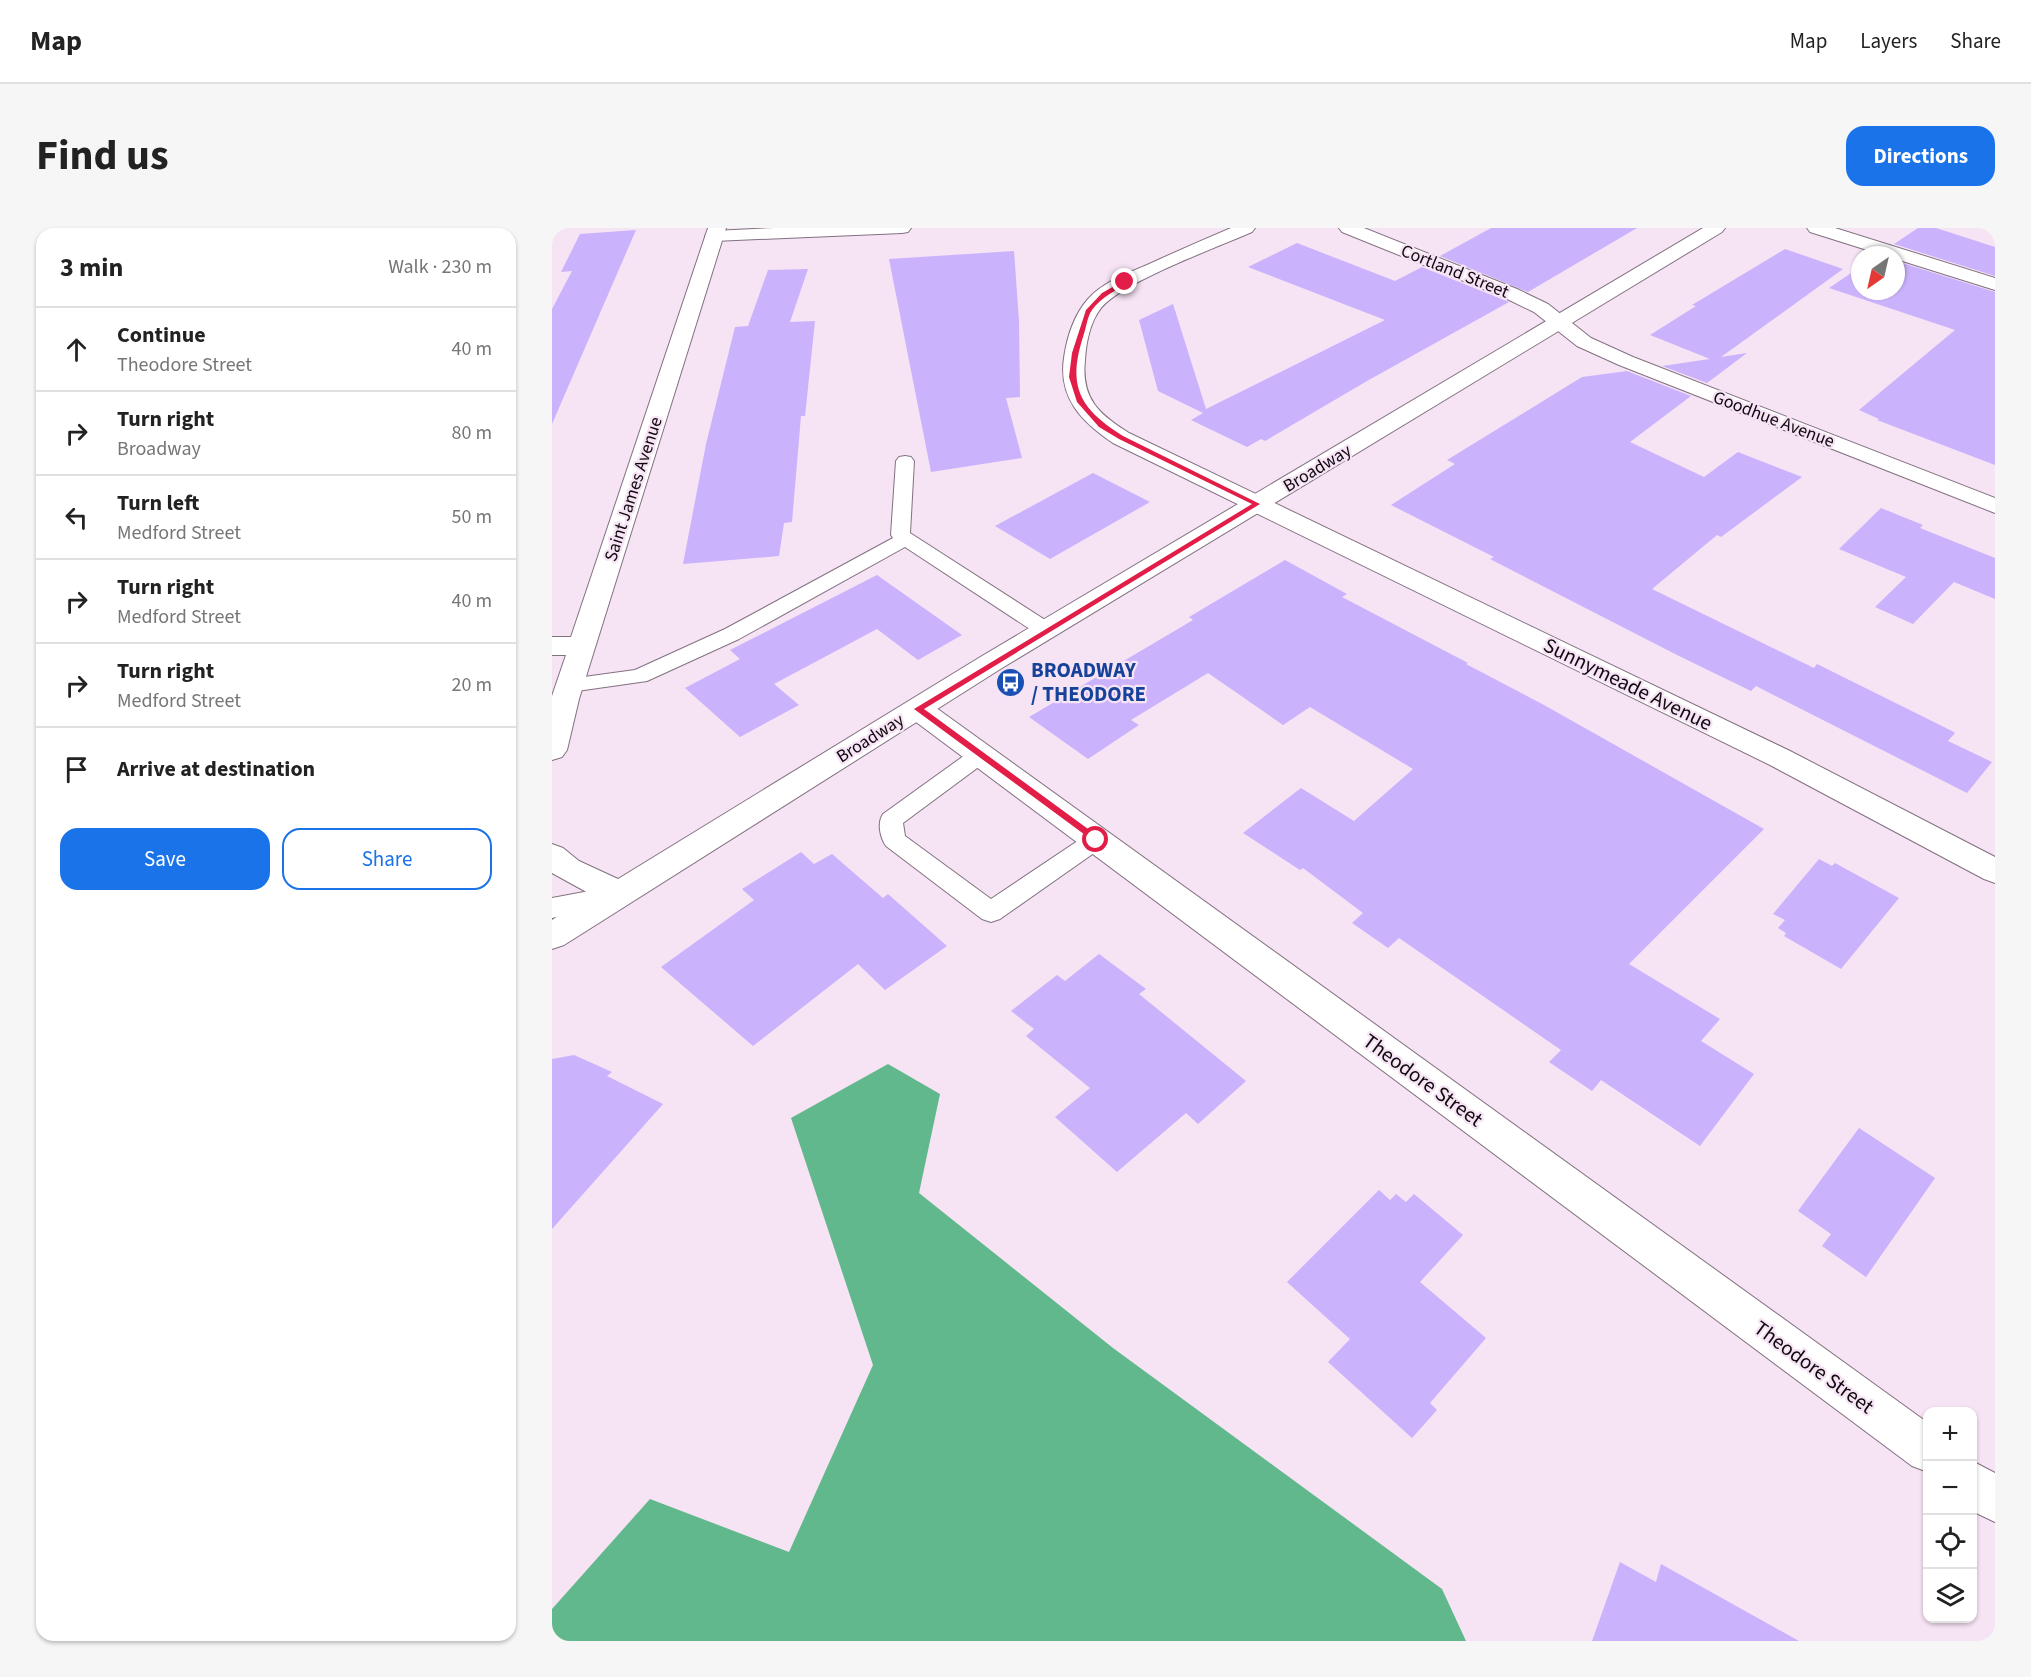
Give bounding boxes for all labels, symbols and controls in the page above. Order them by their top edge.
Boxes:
text: Map [30,21,82,61]
text: Map [1790,26,1827,56]
text: Layers [1860,26,1917,56]
text: Share [1950,26,2001,56]
text: Find us [36,126,169,186]
button: Directions [1846,126,1995,186]
street label: Cortland Street [1397,238,1513,305]
north arrow [1851,246,1905,300]
text: 3 min [60,249,123,286]
text: Walk · 230 m [388,253,492,281]
route end [1111,268,1137,294]
text: Continue [117,319,206,351]
icon: ahead [60,333,93,366]
text: 40 m [452,335,492,363]
text: Theodore Street [117,351,252,379]
street label: Goodhue Avenue [1709,385,1838,454]
text: Turn right [117,403,214,435]
street label: Saint James Avenue [598,414,669,565]
icon: right [60,417,93,450]
text: 80 m [452,419,492,447]
text: Broadway [117,435,201,463]
street label: Broadway [1278,438,1357,499]
text: Turn left [117,487,199,519]
icon: left [60,501,93,534]
text: 50 m [452,503,492,531]
text: Medford Street [117,519,241,547]
text: Turn right [117,571,214,603]
icon: right [60,585,93,618]
text: 40 m [452,587,492,615]
text: Medford Street [117,603,241,631]
street label: Sunnymeade Avenue [1538,630,1718,738]
text: Turn right [117,655,214,687]
place label: BROADWAY / THEODORE [1031,655,1146,709]
bus stop icon: BROADWAY / THEODORE [994,666,1026,698]
icon: right [60,669,93,702]
text: 20 m [452,671,492,699]
text: Medford Street [117,687,241,715]
street label: Broadway [832,708,909,769]
icon: arrive [60,753,93,786]
text: Arrive at destination [117,753,315,785]
route start [1082,826,1108,852]
button: Save [60,828,270,890]
button: Share [282,828,492,890]
street label: Theodore Street [1357,1026,1489,1134]
street label: Theodore Street [1748,1313,1880,1421]
map controls [1923,1407,1977,1623]
button: + [1923,1407,1977,1461]
button: − [1923,1461,1977,1515]
button: locate [1923,1515,1977,1569]
button: layers [1923,1569,1977,1623]

